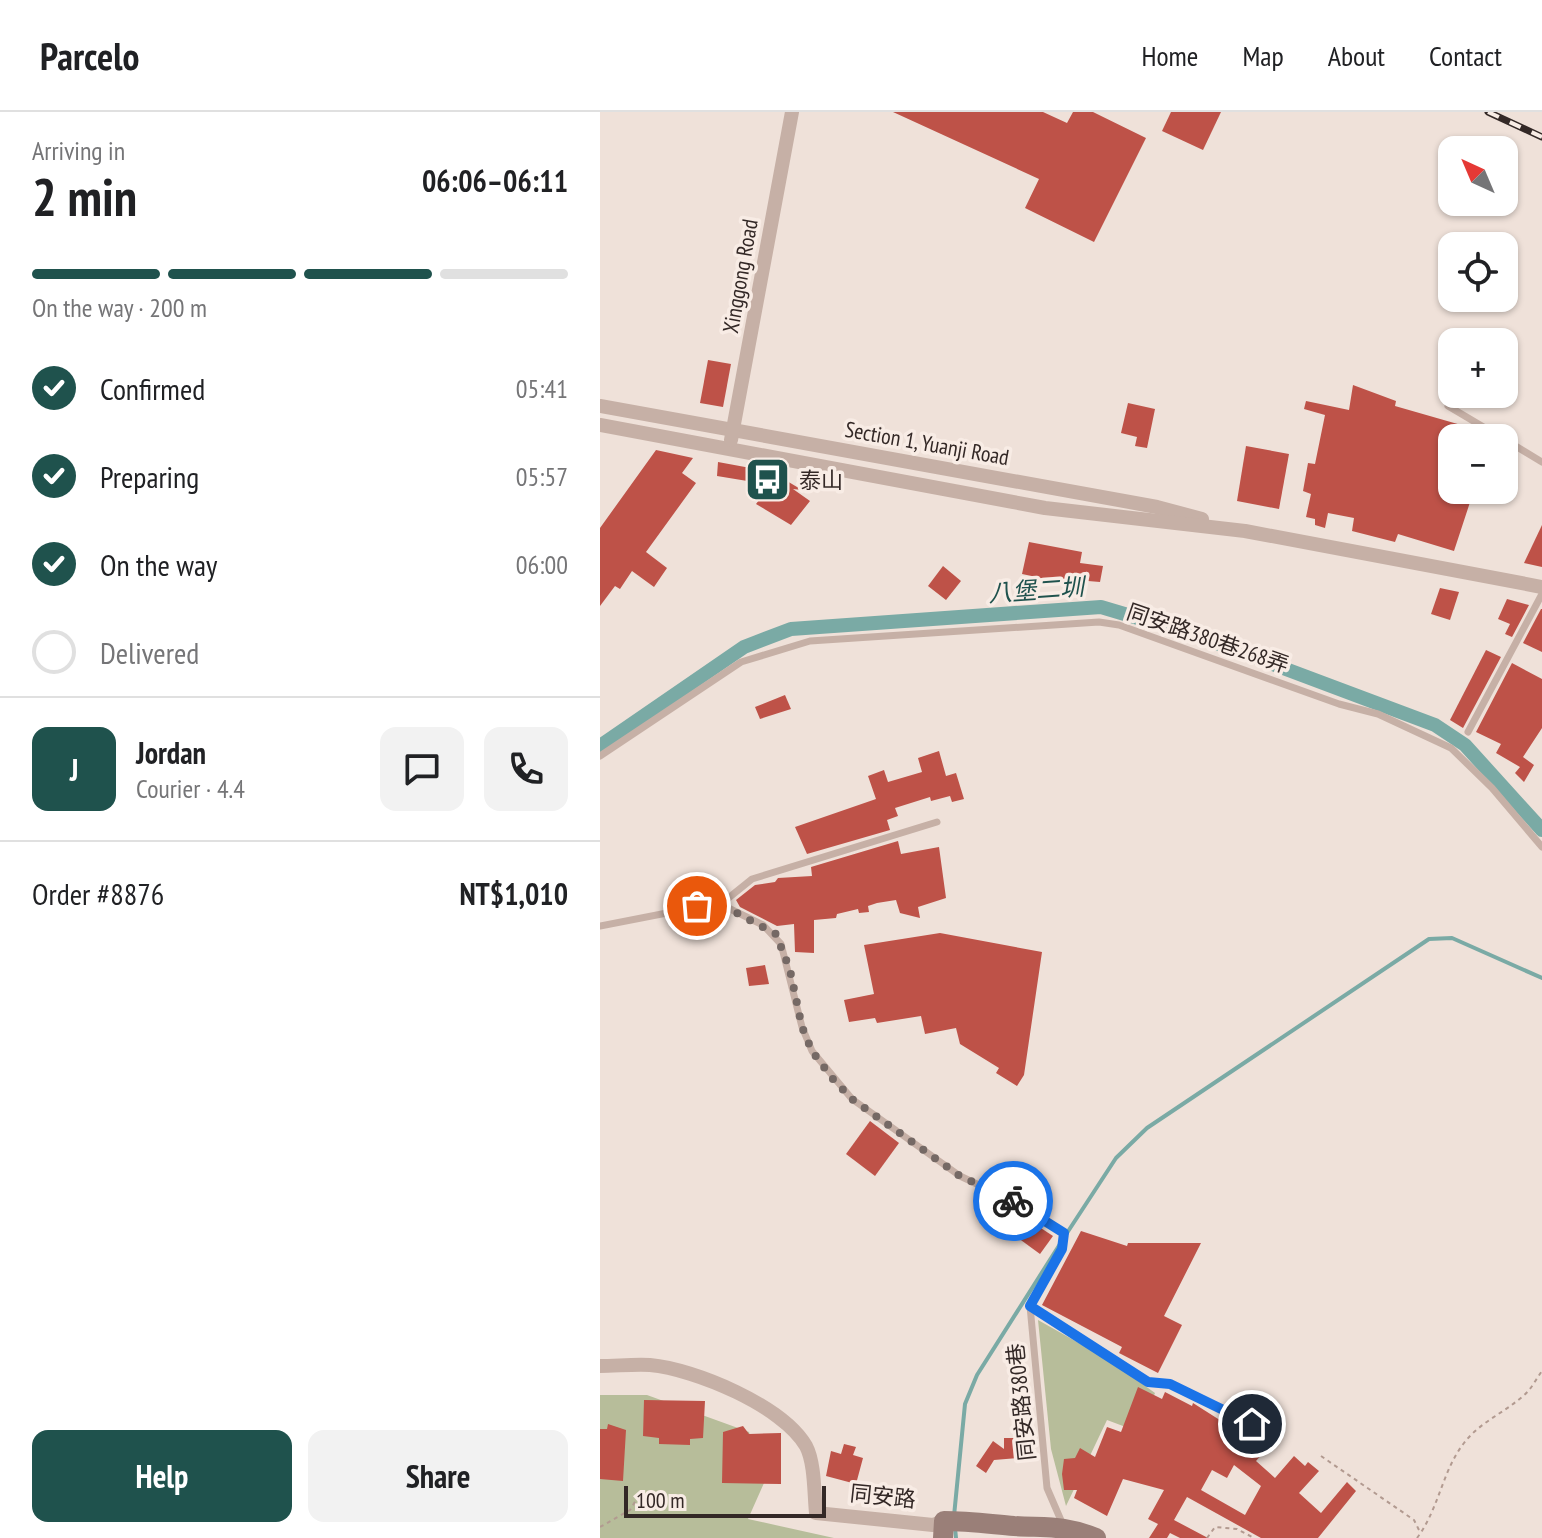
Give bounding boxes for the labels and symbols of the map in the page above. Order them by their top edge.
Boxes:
north arrow [1438,136,1518,216]
street label: Xinggong Road [716,217,764,335]
street label: Section 1, Yuanji Road [843,415,1011,471]
bus stop icon: 泰山 [744,456,792,504]
place label: 泰山 [799,466,843,494]
water label: 八堡二圳 [987,571,1088,609]
street label: 同安路380巷268弄 [1123,597,1293,679]
pin [663,872,731,940]
courier [973,1161,1053,1241]
street label: 同安路380巷 [1001,1342,1041,1462]
pin [1218,1390,1286,1458]
street label: 同安路 [849,1479,917,1513]
scale bar [624,1482,826,1518]

